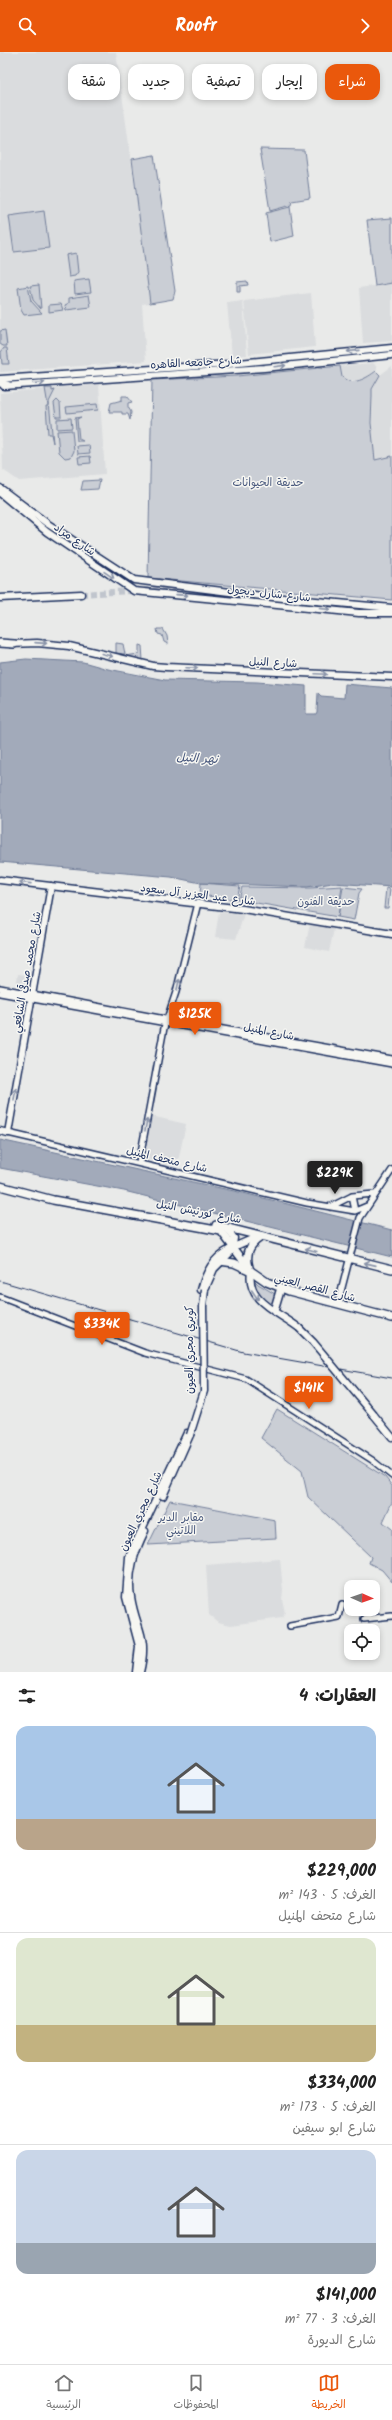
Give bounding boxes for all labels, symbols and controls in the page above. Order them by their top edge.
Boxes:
text: Roofr [175,12,217,41]
icon: search [16,15,38,37]
icon: forward [354,15,376,37]
chip: شقة [68,64,120,100]
chip: جديد [128,64,184,100]
chip: تصفية [192,64,254,100]
chip: إيجار [262,64,317,100]
chip: شراء [325,64,380,100]
one-way arrow [347,348,360,355]
street label: شارع جامعه القاهره [150,352,242,374]
one-way arrow [273,362,286,370]
one-way arrow [32,379,45,386]
park label: حديقة الحيوانات [232,474,304,492]
street label: شارع مراد [50,519,99,561]
one-way arrow [104,571,115,579]
street label: شارع شارل ديجول [226,581,312,607]
one-way arrow [175,591,188,599]
one-way arrow [318,606,331,613]
one-way arrow [34,640,47,647]
one-way arrow [100,652,113,659]
street label: شارع النيل [248,653,298,673]
one-way arrow [185,664,198,672]
one-way arrow [314,670,327,678]
water label: نهر النيل [176,748,220,769]
one-way arrow [19,879,32,887]
street label: شارع عبد العزيز آل سعود [139,879,257,911]
park label: حديقة الفنون [297,893,355,911]
street label: شارع محمد صدقي الشافعي [7,910,48,1034]
one-way arrow [174,978,182,991]
pin: $125K [167,1002,223,1036]
text: $125K [178,1004,212,1025]
street label: شارع المنيل [242,1018,296,1046]
one-way arrow [11,1088,19,1101]
one-way arrow [142,1119,150,1132]
street label: شارع متحف المنيل [124,1142,209,1178]
pin: $229K [307,1161,363,1195]
text: $229K [316,1163,354,1184]
street label: شارع كورنيش النيل [155,1195,243,1229]
one-way arrow [305,1245,318,1253]
one-way arrow [364,1260,377,1267]
street label: شارع القصر العيني [272,1269,357,1308]
one-way arrow [251,1289,259,1300]
street label: كوبري مجري العيون [181,1306,199,1394]
pin: $334K [74,1312,130,1346]
text: $334K [84,1314,120,1335]
pin: $141K [281,1376,337,1410]
text: $141K [294,1378,324,1399]
street label: شارع مجري العيون [115,1469,167,1554]
park label: مقابر الدير اللاتيني [157,1509,204,1541]
north arrow [344,1580,380,1616]
map controls [344,1580,380,1660]
button: locate [344,1624,380,1660]
text: العقارات: 4 [299,1683,376,1710]
icon: filters [16,1685,38,1707]
icon: home [160,1752,232,1824]
text: $229,000 [307,1858,376,1885]
text: الغرف: 5 · 143 m² [279,1885,376,1906]
text: شارع متحف المنيل [278,1906,376,1927]
icon: home [160,1964,232,2036]
text: $334,000 [307,2070,376,2097]
text: الغرف: 5 · 173 m² [280,2097,376,2118]
text: شارع ابو سيفين [292,2118,376,2139]
icon: home [160,2176,232,2248]
text: $141,000 [316,2282,376,2309]
text: الغرف: 3 · 77 m² [285,2309,376,2330]
text: شارع الديورة [307,2330,376,2351]
tab: الرئيسية [46,2372,81,2414]
tab: المحفوظات [173,2372,219,2414]
tab: الخريطة [311,2372,346,2414]

